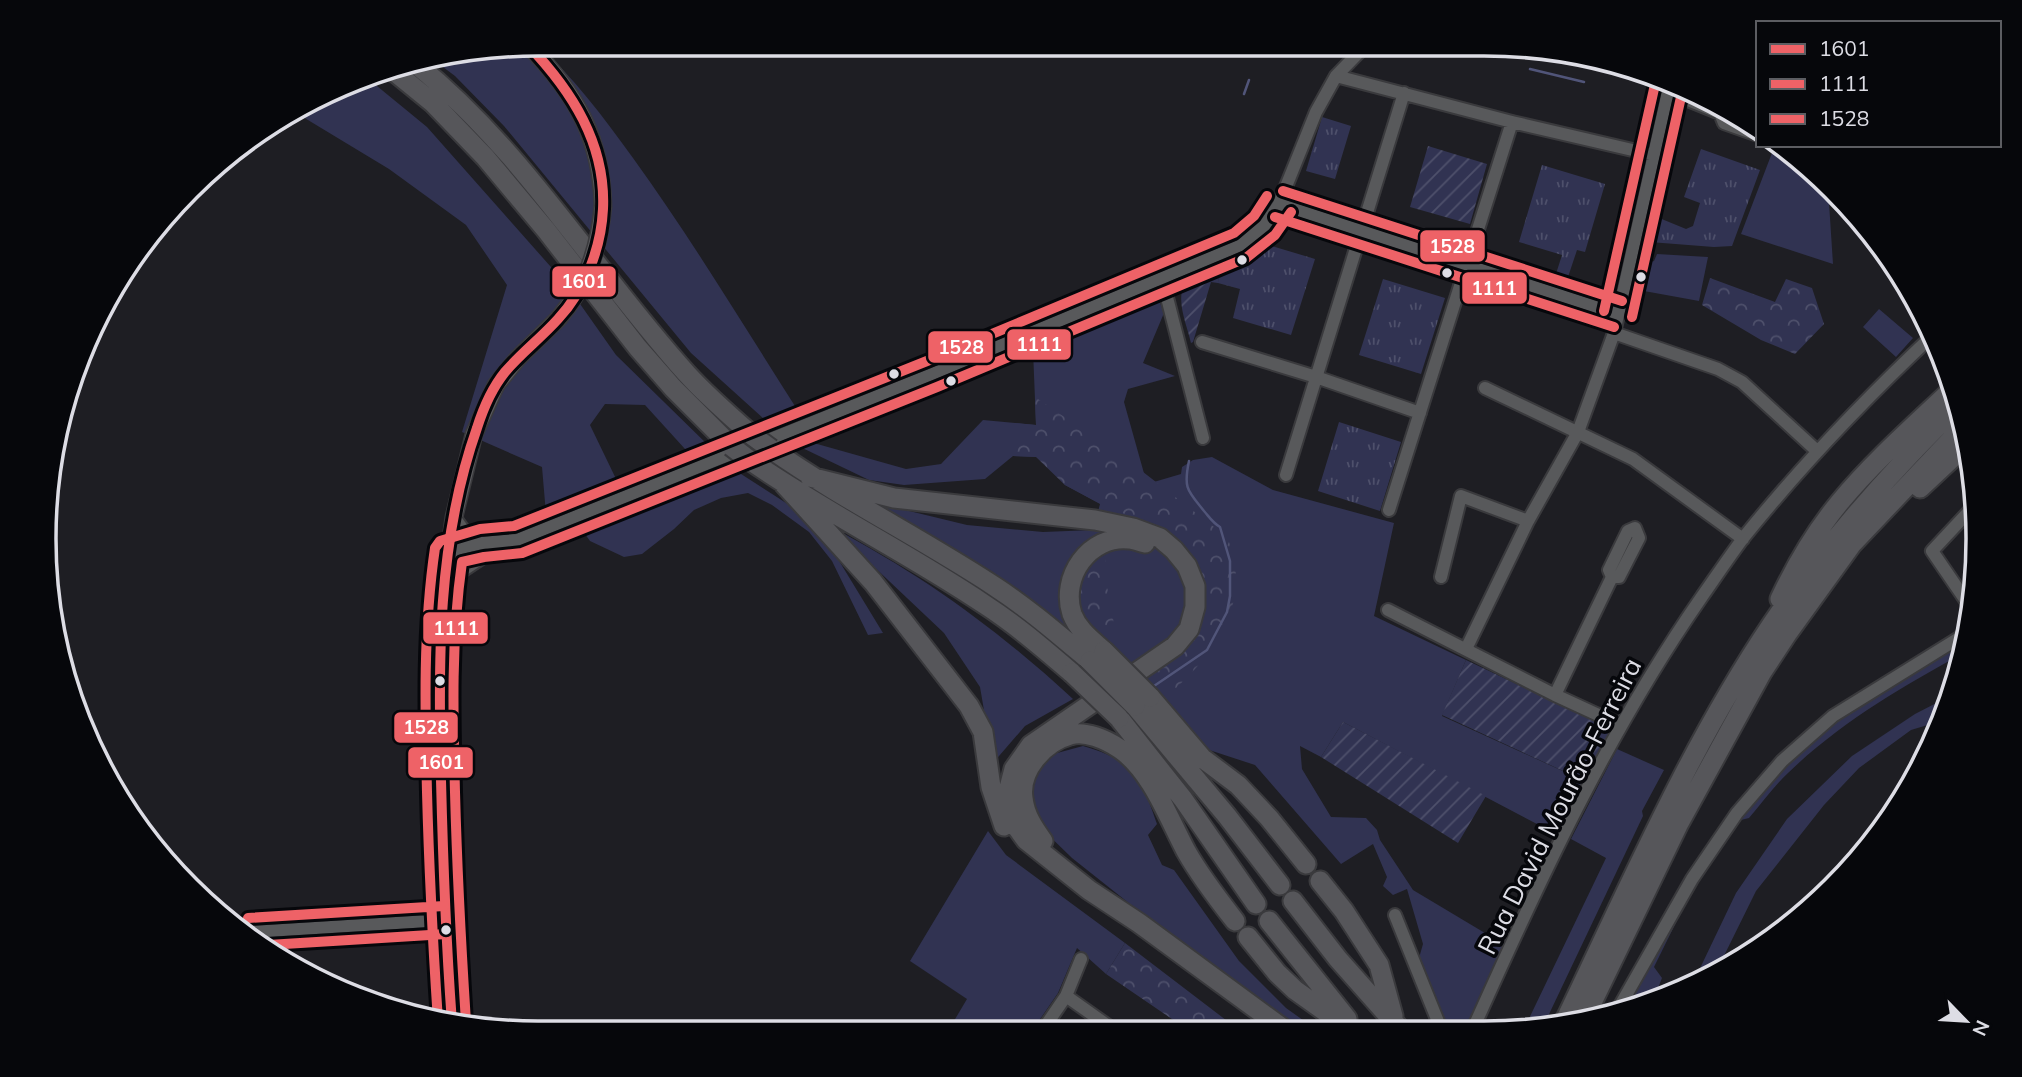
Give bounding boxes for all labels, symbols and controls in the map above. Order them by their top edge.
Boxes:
legend [1756,21,2001,147]
text: 1601 [1819,35,1869,61]
text: 1111 [1819,70,1869,96]
text: 1528 [1819,105,1869,131]
line badge: 1528 [1419,229,1486,263]
text: 1528 [1429,234,1475,258]
unlabelled marker [1235,253,1249,267]
line badge: 1601 [551,265,617,298]
unlabelled marker [1440,266,1454,280]
text: 1601 [561,269,607,293]
unlabelled marker [1634,270,1648,284]
line badge: 1111 [1461,271,1528,305]
text: 1111 [1471,276,1517,300]
line badge: 1111 [1006,328,1072,361]
line badge: 1528 [927,330,994,364]
text: 1111 [1016,332,1062,356]
text: 1528 [938,335,984,359]
unlabelled marker [887,367,901,381]
unlabelled marker [944,374,958,388]
line badge: 1111 [422,611,489,645]
text: 1111 [433,616,479,640]
street label: Rua David Mourão-Ferreira [1470,652,1648,960]
unlabelled marker [433,674,447,688]
line badge: 1528 [393,711,459,744]
text: 1528 [403,715,449,739]
line badge: 1601 [407,746,474,779]
text: 1601 [418,750,464,774]
unlabelled marker [439,923,453,937]
north arrow [1931,986,2001,1056]
text: N [1967,1017,1995,1040]

